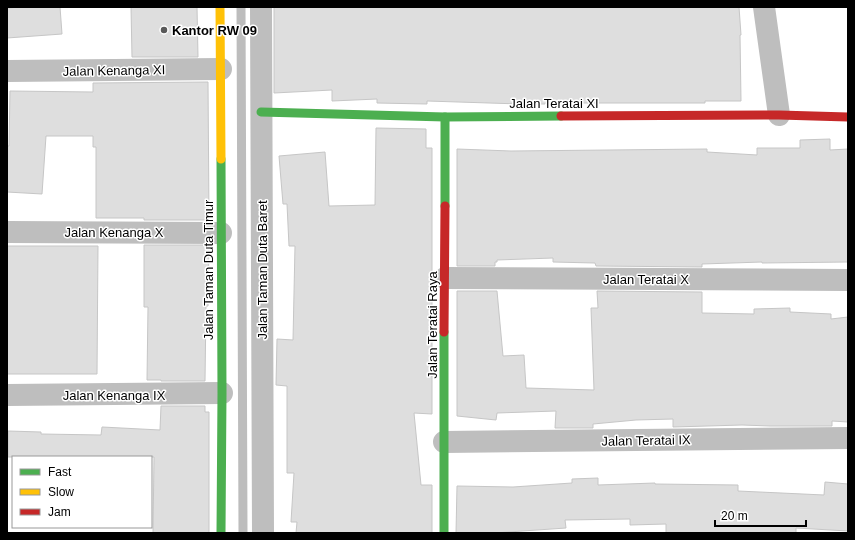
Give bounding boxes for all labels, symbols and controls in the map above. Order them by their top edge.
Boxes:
place label: Kantor RW 09 [172,23,257,38]
marker: Kantor RW 09 [159,25,169,35]
street label: Jalan Kenanga XI [63,62,165,79]
street label: Jalan Teratai XI [509,96,599,111]
street label: Jalan Taman Duta Timur [201,199,216,340]
street label: Jalan Taman Duta Baret [255,200,270,340]
street label: Jalan Kenanga X [64,225,164,240]
street label: Jalan Teratai Raya [425,271,440,379]
street label: Jalan Teratai X [603,272,689,287]
street label: Jalan Kenanga IX [63,388,166,403]
street label: Jalan Teratai IX [601,432,691,449]
legend [12,456,152,528]
text: Fast [48,465,72,479]
text: Slow [48,485,74,499]
scale bar [715,502,806,528]
text: Jam [48,505,71,519]
text: 20 m [721,509,748,523]

